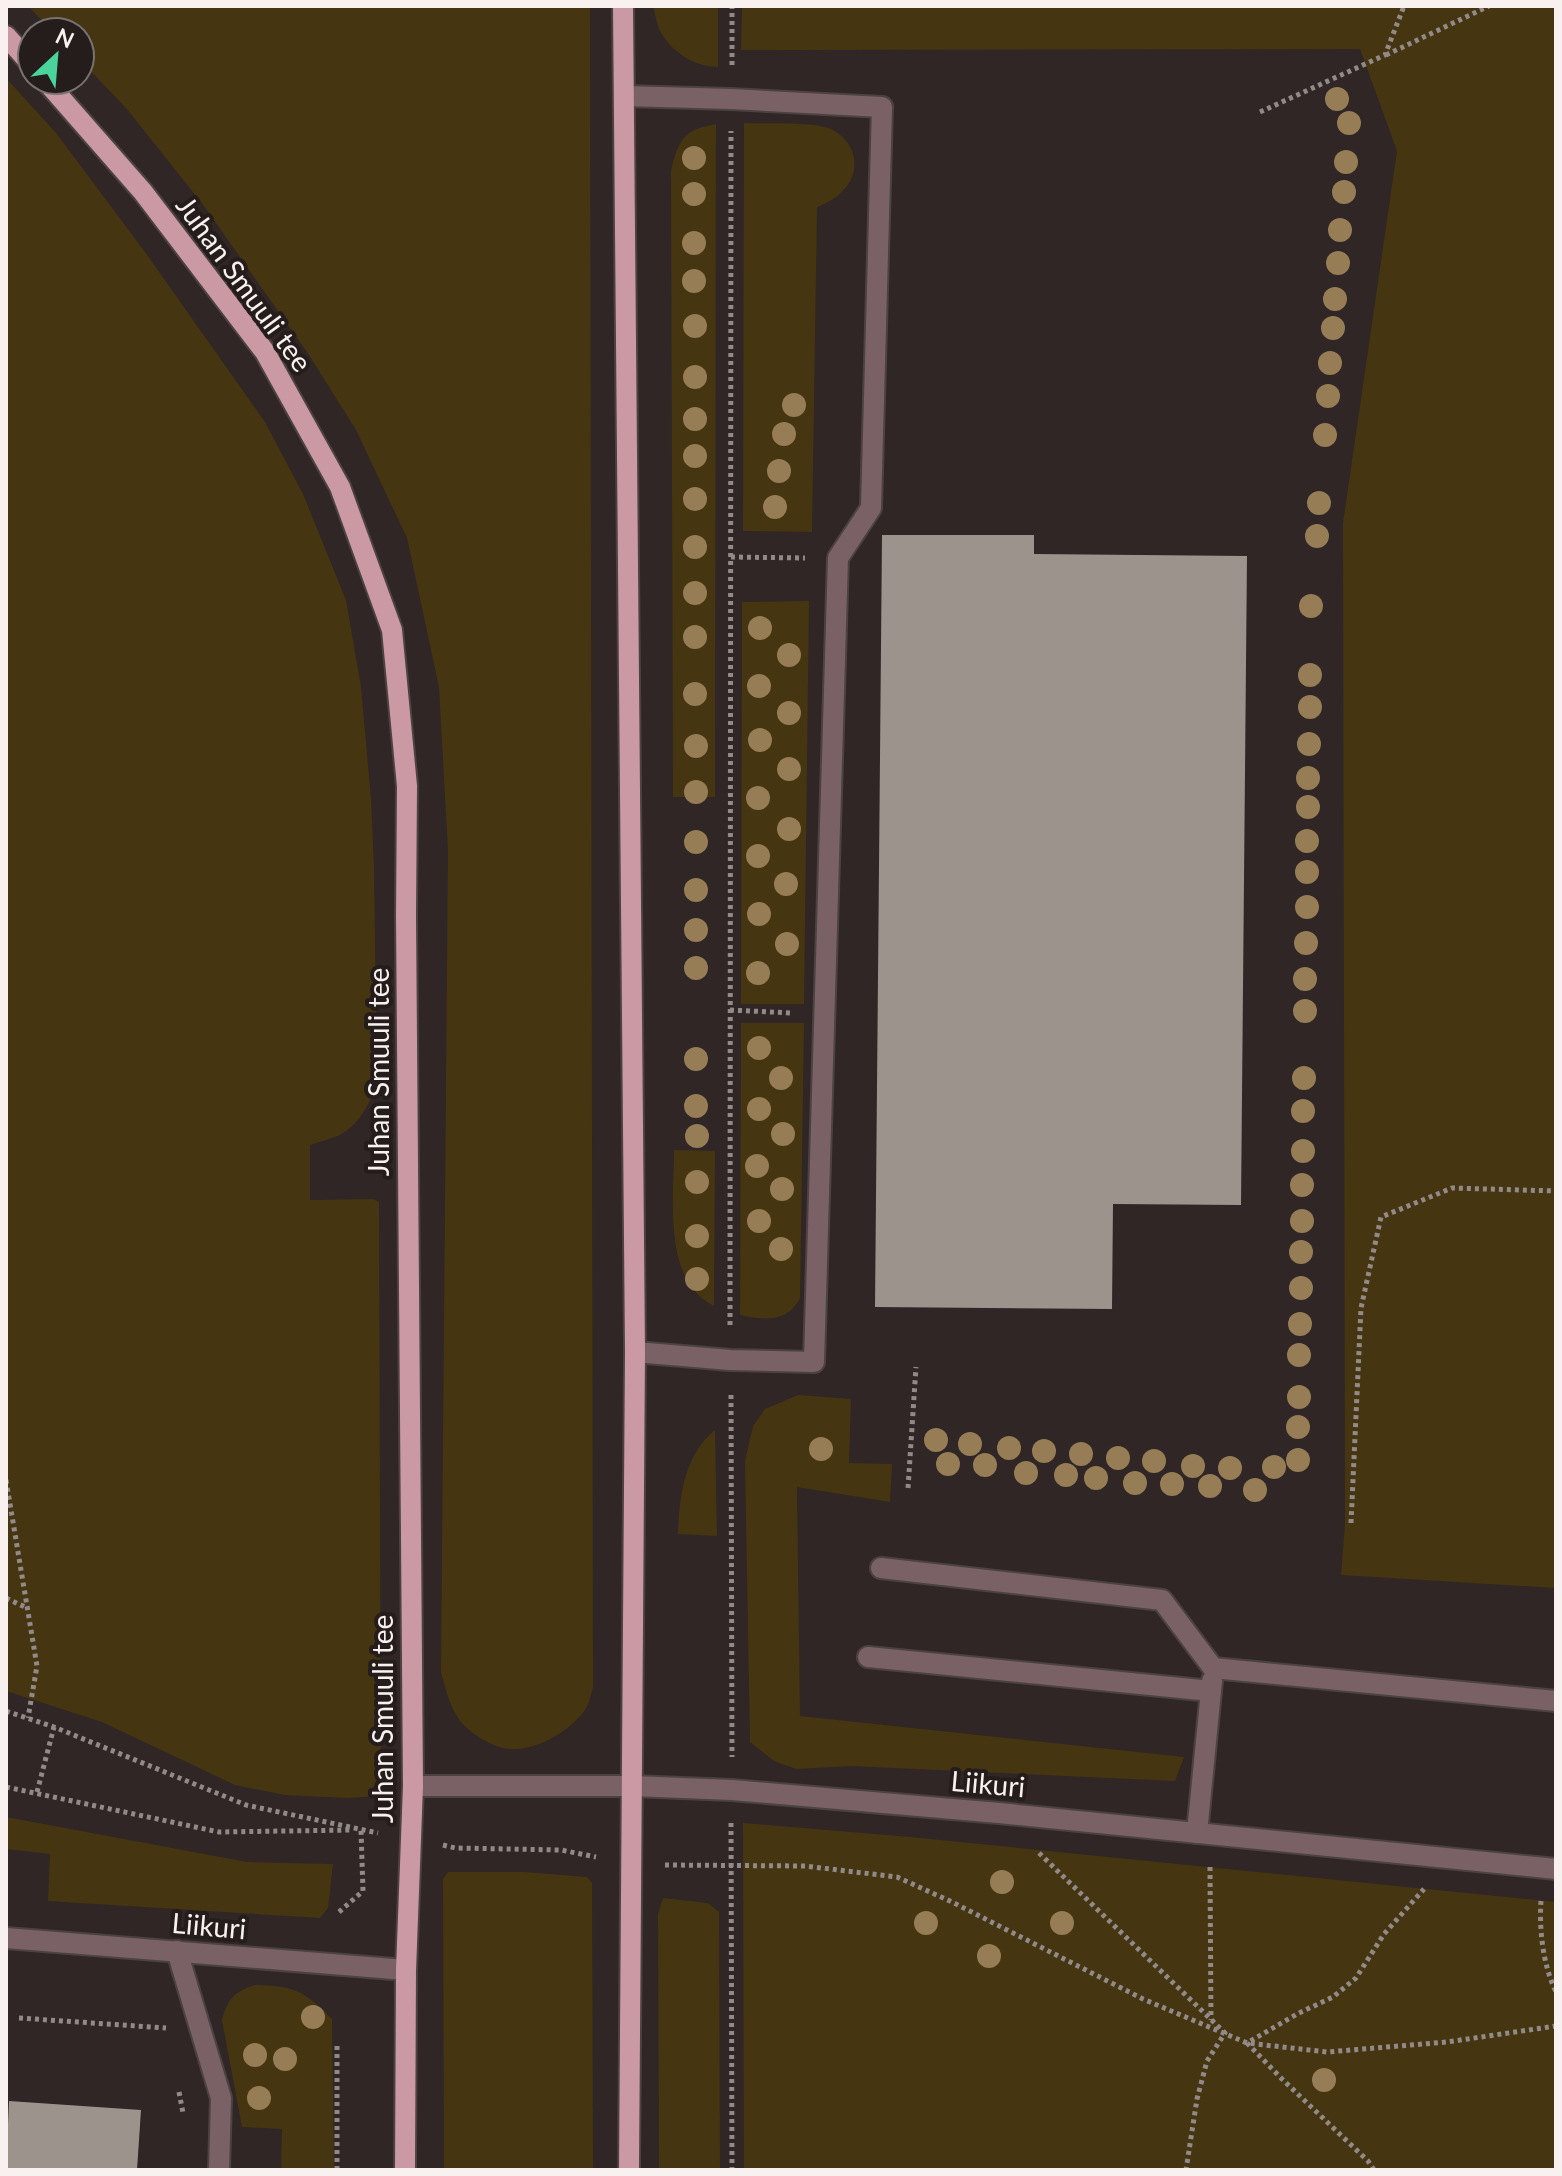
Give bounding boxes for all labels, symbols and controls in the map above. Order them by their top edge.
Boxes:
north arrow [16,16,96,96]
text: N [51,22,79,53]
street label: Juhan Smuuli tee [170,189,320,378]
street label: Juhan Smuuli tee [361,968,395,1176]
street label: Juhan Smuuli tee [365,1615,399,1823]
street label: Liikuri [949,1763,1027,1803]
street label: Liikuri [170,1905,248,1945]

